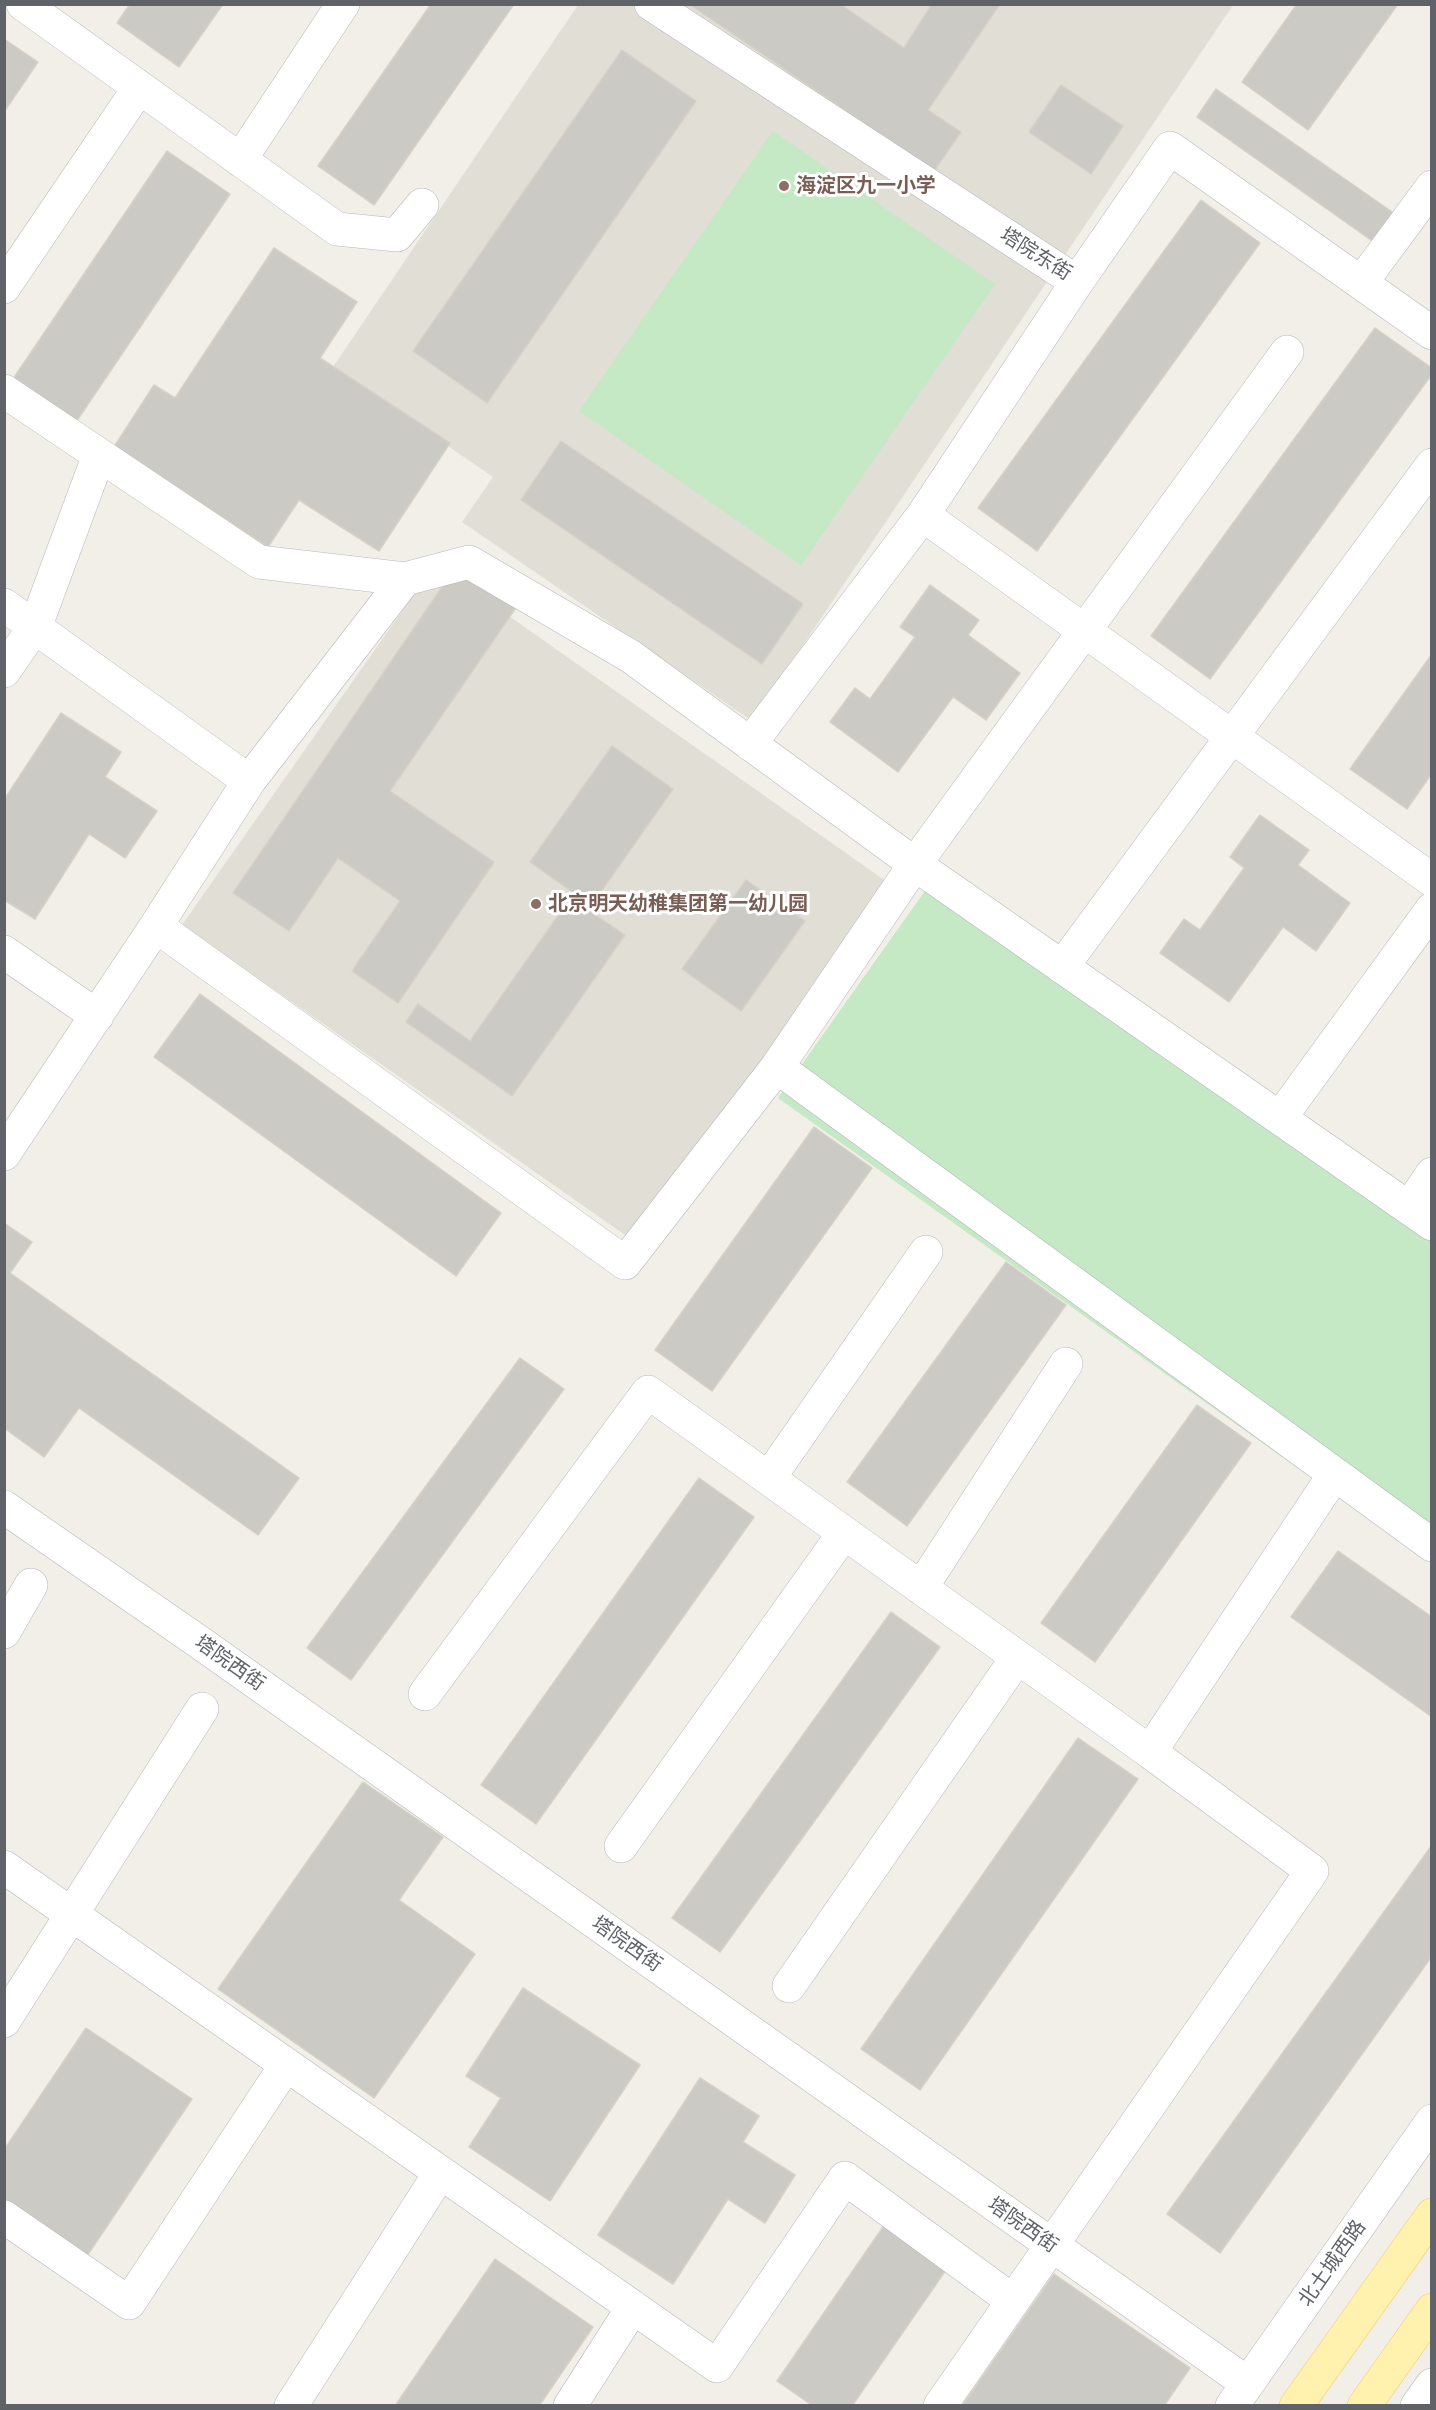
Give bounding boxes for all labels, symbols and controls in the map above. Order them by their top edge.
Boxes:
place label: 海淀区九一小学 [796,174,936,198]
marker: 海淀区九一小学 [777,179,791,193]
street label: 塔院东街 [996,223,1076,285]
place label: 北京明天幼稚集团第一幼儿园 [548,892,808,916]
marker: 北京明天幼稚集团第一幼儿园 [529,897,543,911]
street label: 塔院西街 [190,1630,270,1696]
street label: 塔院西街 [587,1911,667,1977]
street label: 塔院西街 [983,2192,1063,2258]
street label: 北土城西路 [1293,2215,1371,2311]

